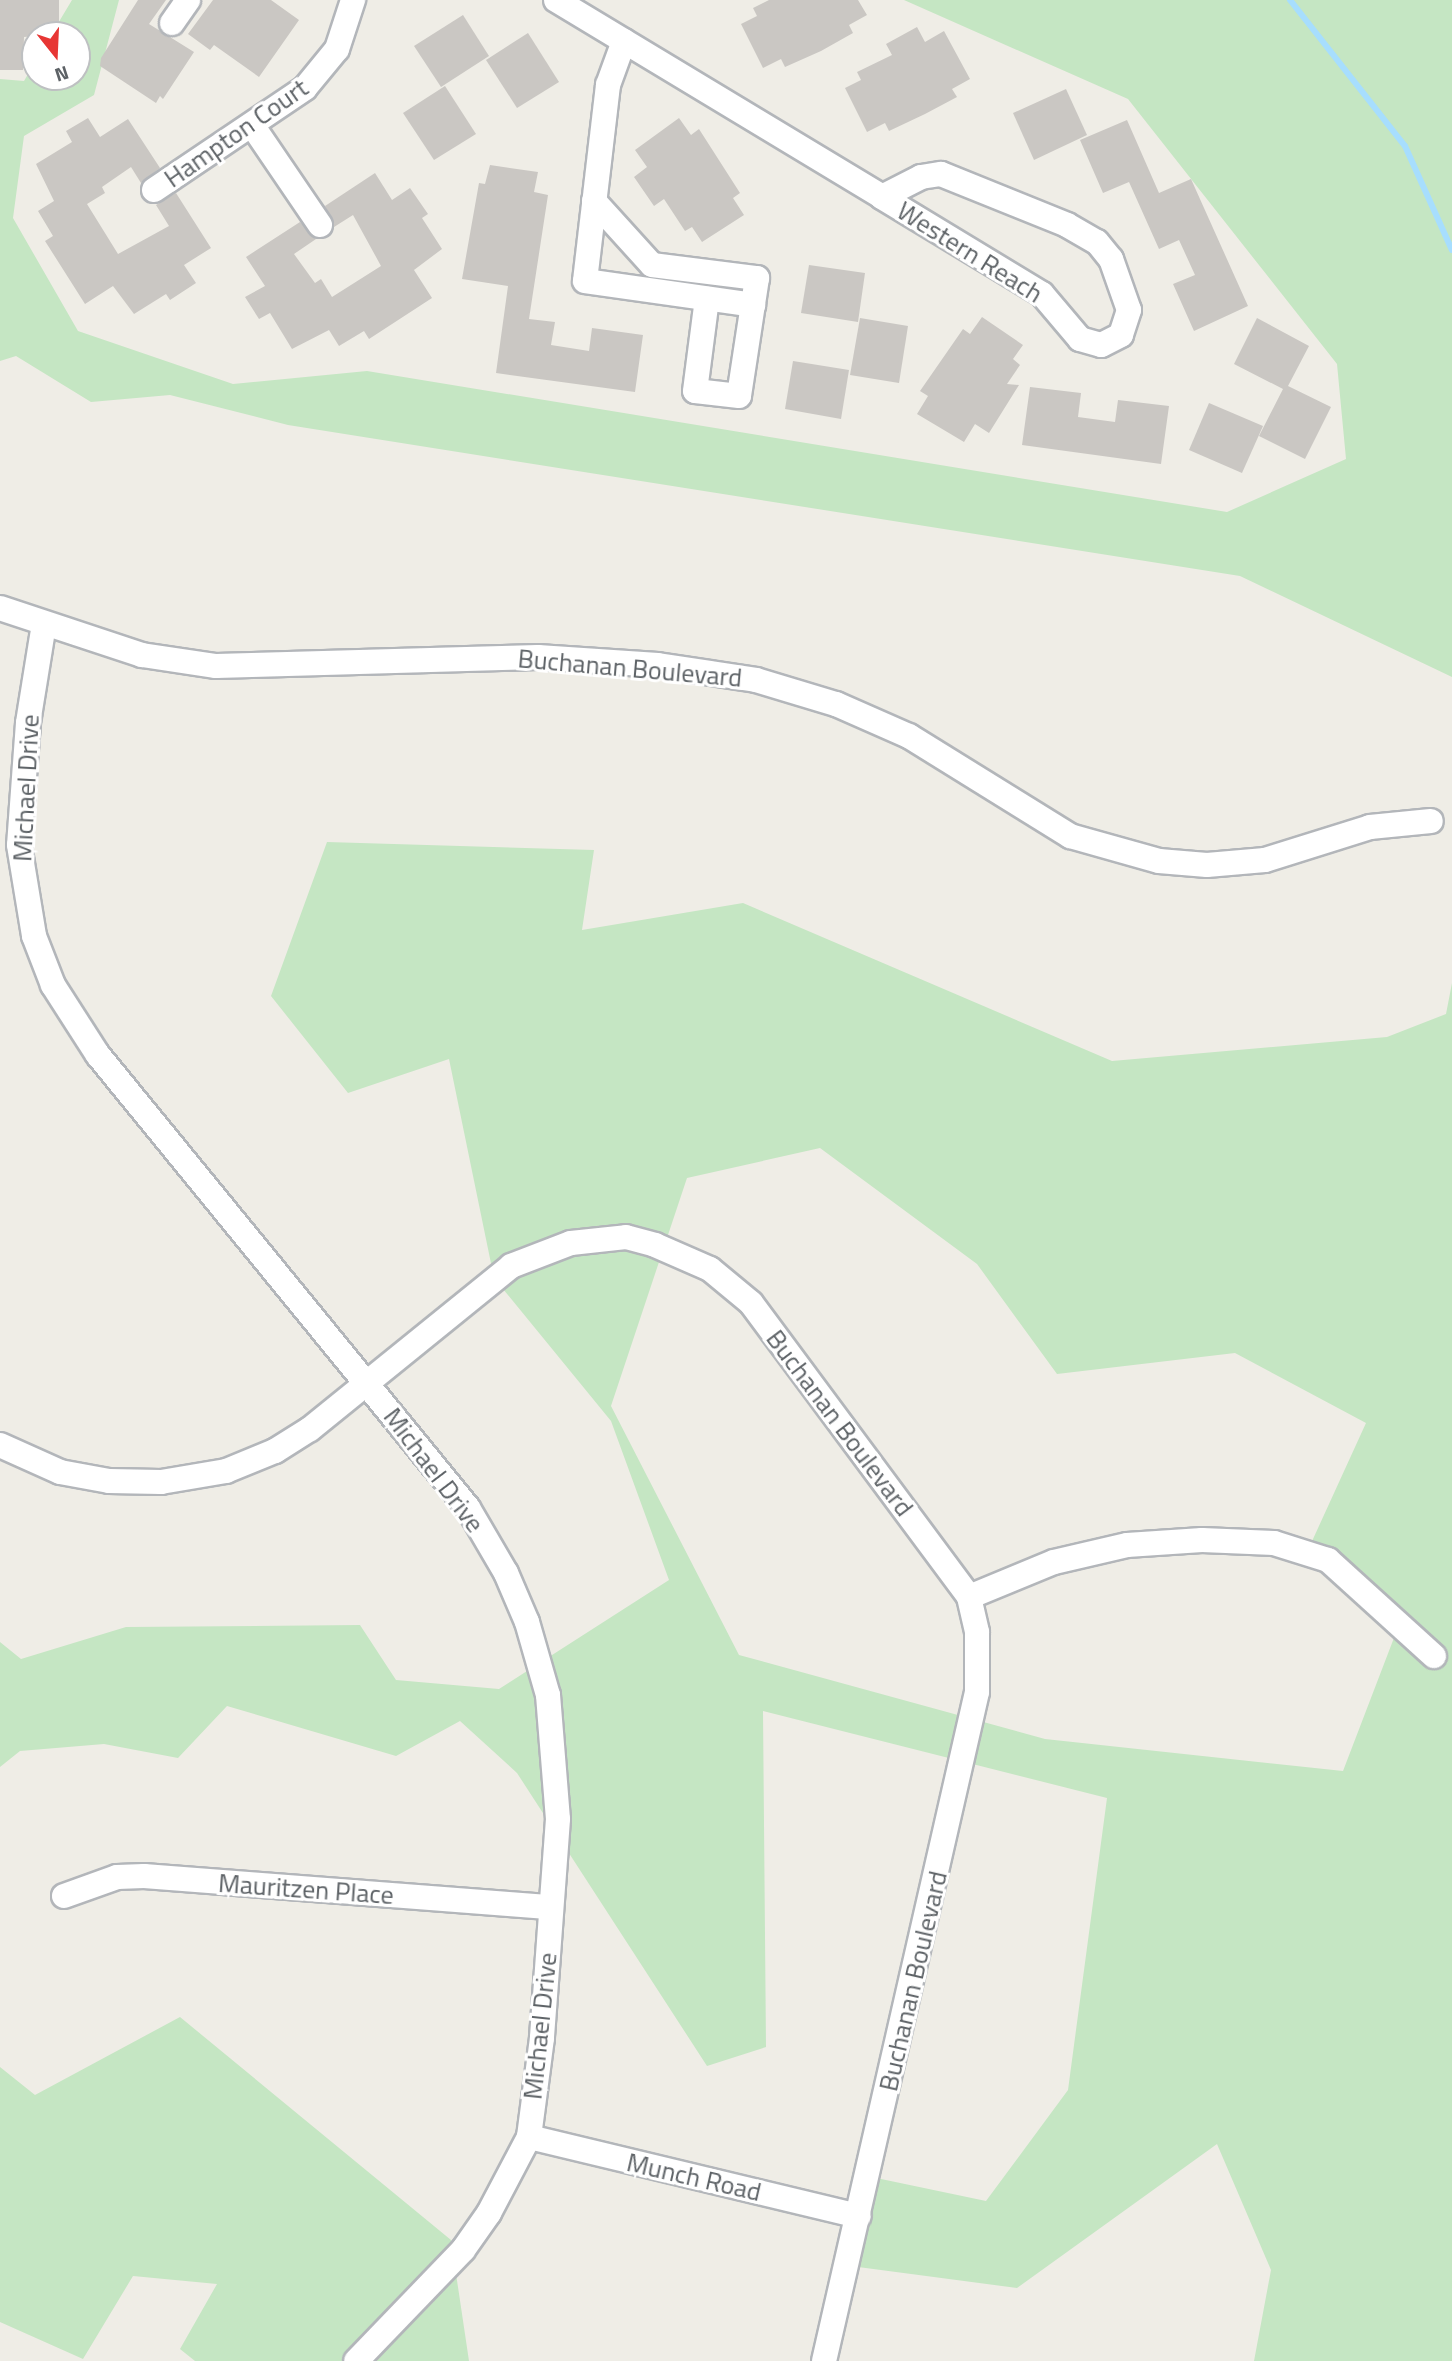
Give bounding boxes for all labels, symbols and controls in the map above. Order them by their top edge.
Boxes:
north arrow [21,21,91,91]
text: N [51,59,73,90]
street label: Hampton Court [158,72,314,194]
street label: Western Reach [891,195,1049,309]
street label: Buchanan Boulevard [517,643,743,693]
street label: Michael Drive [7,713,45,863]
street label: Buchanan Boulevard [760,1324,920,1522]
street label: Michael Drive [377,1402,491,1538]
street label: Mauritzen Place [217,1867,395,1911]
street label: Buchanan Boulevard [872,1868,954,2094]
street label: Michael Drive [517,1951,563,2101]
street label: Munch Road [624,2146,764,2208]

